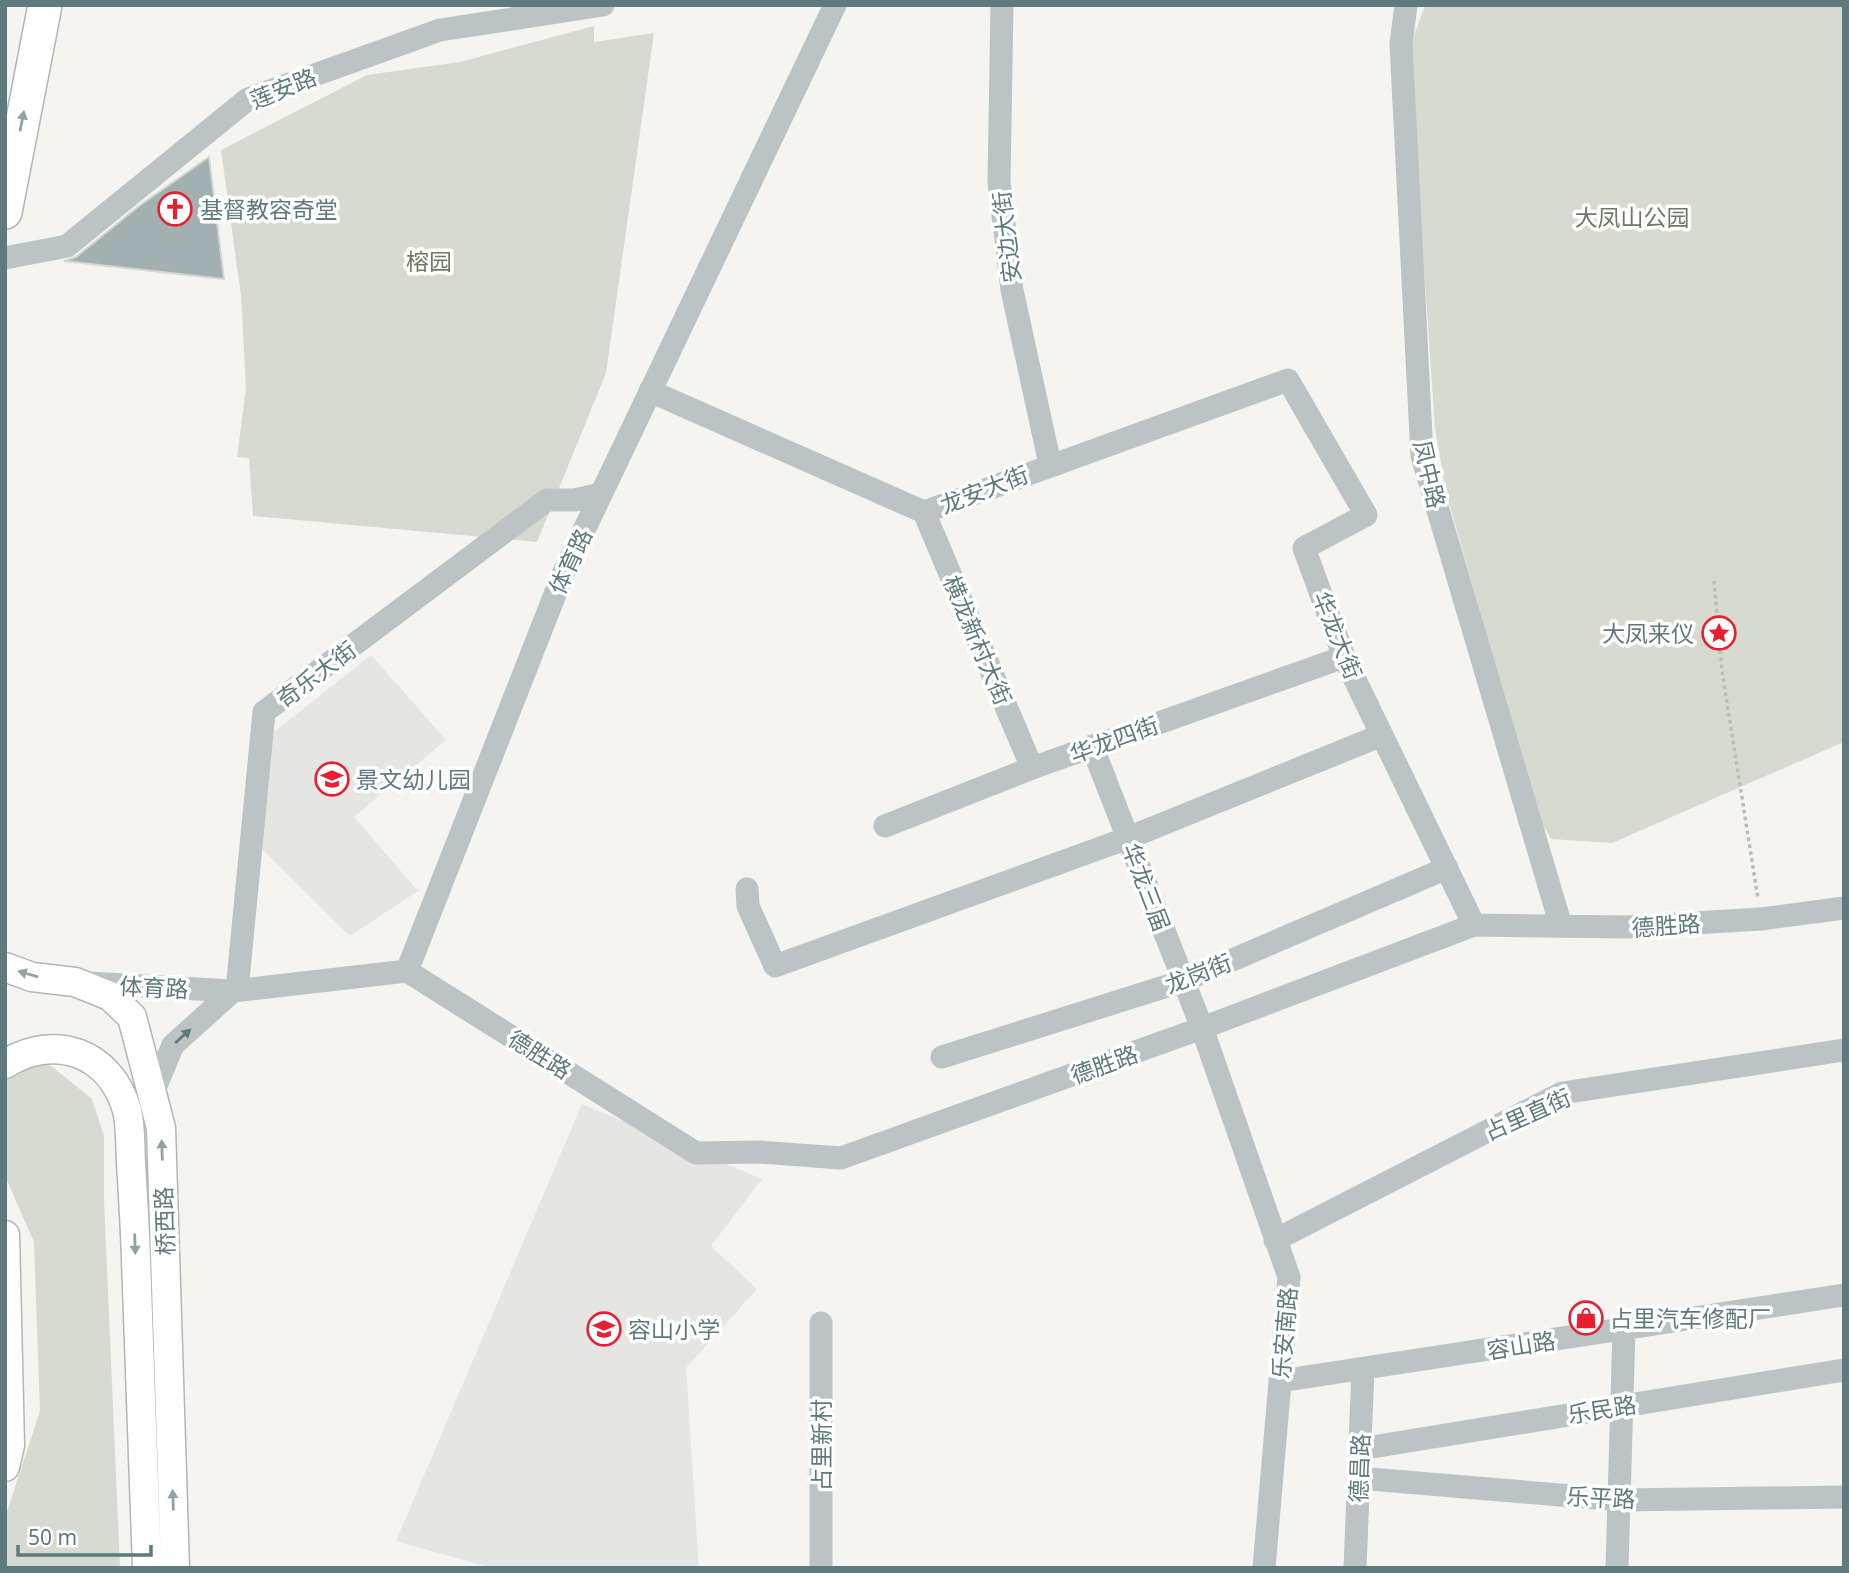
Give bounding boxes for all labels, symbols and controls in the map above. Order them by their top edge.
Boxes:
street label: 莲安路 [245,60,321,116]
one-way arrow [16,110,27,132]
street label: 安边大街 [985,189,1027,285]
church icon: 基督教容奇堂 [156,190,194,228]
place label: 基督教容奇堂 [200,193,338,225]
park label: 大凤山公园 [1575,201,1690,233]
park label: 榕园 [406,245,452,277]
street label: 凤中路 [1407,437,1453,511]
street label: 龙安大街 [935,458,1033,520]
street label: 体育路 [541,523,599,599]
street label: 横龙新村大街 [936,570,1020,710]
street label: 华龙大街 [1306,586,1370,684]
place icon: 大凤来仪 [1700,614,1738,652]
place label: 大凤来仪 [1602,617,1694,649]
street label: 奇乐大街 [270,634,362,714]
street label: 华龙四街 [1065,708,1163,770]
school or university icon: 景文幼儿园 [313,760,351,798]
place label: 景文幼儿园 [356,763,471,795]
street label: 华龙三届 [1116,838,1178,936]
street label: 德胜路 [1630,907,1702,943]
street label: 龙岗街 [1160,946,1236,1000]
one-way arrow [17,969,38,979]
street label: 体育路 [119,969,189,1005]
street label: 德胜路 [502,1022,578,1086]
one-way arrow [174,1028,192,1044]
street label: 德胜路 [1066,1037,1142,1091]
street label: 占里直街 [1478,1081,1576,1147]
one-way arrow [156,1138,167,1160]
street label: 桥西路 [147,1186,181,1256]
one-way arrow [130,1233,141,1255]
street label: 乐安南路 [1264,1286,1304,1380]
shop icon: 占里汽车修配厂 [1567,1299,1605,1337]
place label: 占里汽车修配厂 [1610,1302,1771,1334]
school or university icon: 容山小学 [585,1310,623,1348]
place label: 容山小学 [628,1313,720,1345]
street label: 容山路 [1484,1324,1558,1366]
street label: 乐民路 [1565,1388,1639,1430]
street label: 占里新村 [805,1399,837,1491]
street label: 德昌路 [1342,1433,1376,1503]
street label: 乐平路 [1566,1479,1636,1515]
one-way arrow [167,1488,178,1510]
scale bar [18,1514,150,1558]
text: 50 m [28,1523,77,1551]

